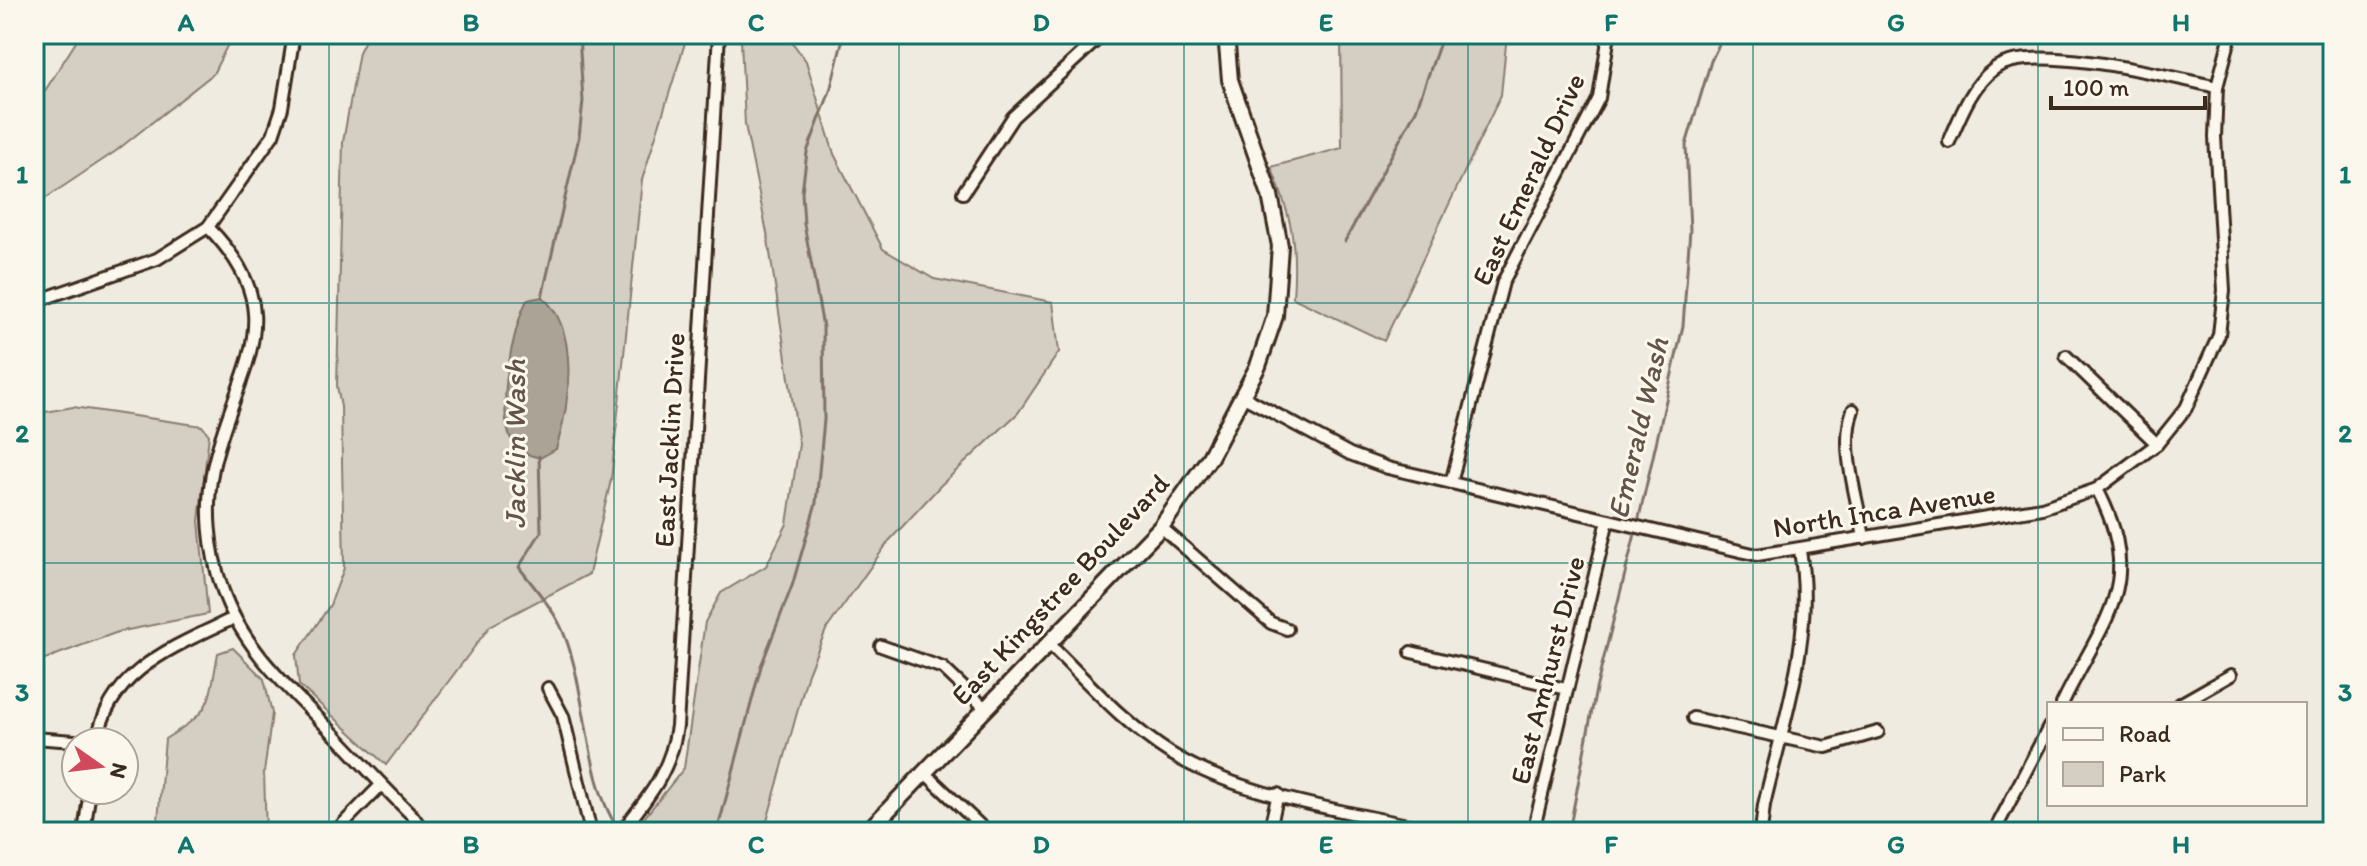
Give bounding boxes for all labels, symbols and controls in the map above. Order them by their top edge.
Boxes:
text: A [177,6,195,38]
text: B [463,6,480,38]
text: C [748,6,765,38]
text: D [1032,6,1050,38]
text: E [1319,6,1333,38]
text: F [1604,6,1618,38]
text: G [1887,6,1905,38]
text: H [2172,6,2190,38]
scale bar [2051,60,2205,110]
street label: East Emerald Drive [1464,68,1592,290]
text: 100 m [2063,73,2129,102]
text: 1 [16,158,28,190]
text: 1 [2339,158,2351,190]
street label: East Jacklin Drive [646,332,692,548]
water label: Emerald Wash [1599,334,1676,522]
water label: Jacklin Wash [496,359,533,529]
text: 2 [15,417,29,449]
text: 2 [2338,417,2352,449]
street label: East Kingstree Boulevard [944,466,1177,712]
street label: North Inca Avenue [1770,476,1998,544]
street label: East Amhurst Drive [1502,552,1592,788]
text: 3 [15,676,29,708]
text: 3 [2338,676,2352,708]
legend [2047,702,2307,806]
text: Road [2119,719,2171,748]
north arrow [60,726,140,806]
text: Park [2119,759,2166,788]
text: N [104,760,134,781]
text: A [177,828,195,860]
text: B [463,828,480,860]
text: C [748,828,765,860]
text: D [1032,828,1050,860]
text: E [1319,828,1333,860]
text: F [1604,828,1618,860]
text: G [1887,828,1905,860]
text: H [2172,828,2190,860]

